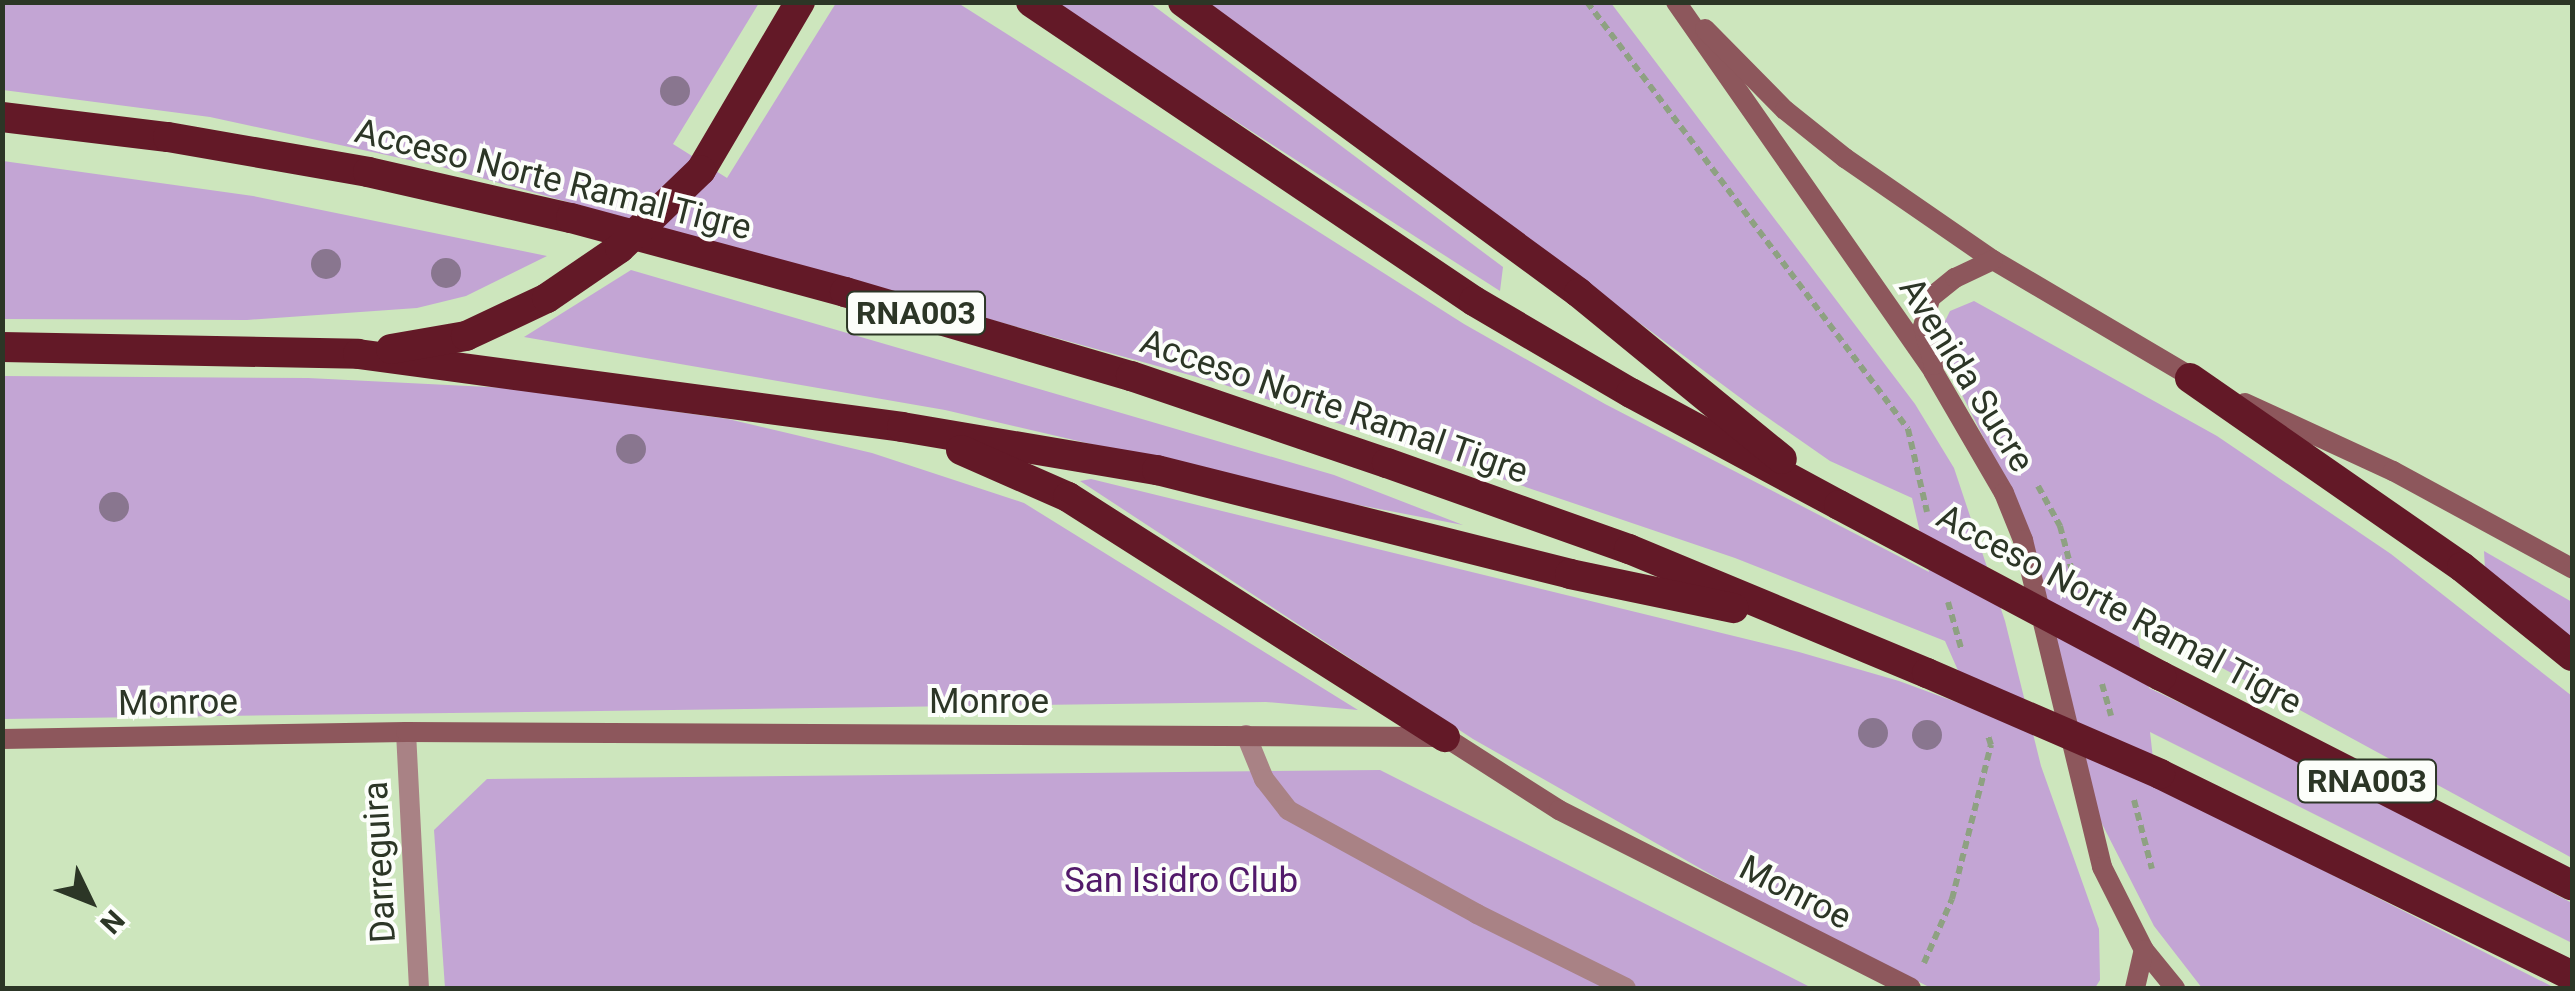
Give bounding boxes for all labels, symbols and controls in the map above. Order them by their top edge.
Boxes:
street label: Acceso Norte Ramal Tigre [350,110,756,250]
street label: Avenida Sucre [1890,270,2042,480]
road number: RNA003 [846,286,986,340]
street label: Acceso Norte Ramal Tigre [1134,321,1534,493]
street label: Acceso Norte Ramal Tigre [1929,496,2309,724]
street label: Monroe [118,681,238,725]
street label: Monroe [929,681,1049,723]
road number: RNA003 [2297,754,2437,808]
street label: Darreguira [355,780,405,944]
street label: Monroe [1732,847,1858,939]
north arrow [40,851,140,951]
park label: San Isidro Club [1064,860,1298,902]
text: N [94,903,131,940]

